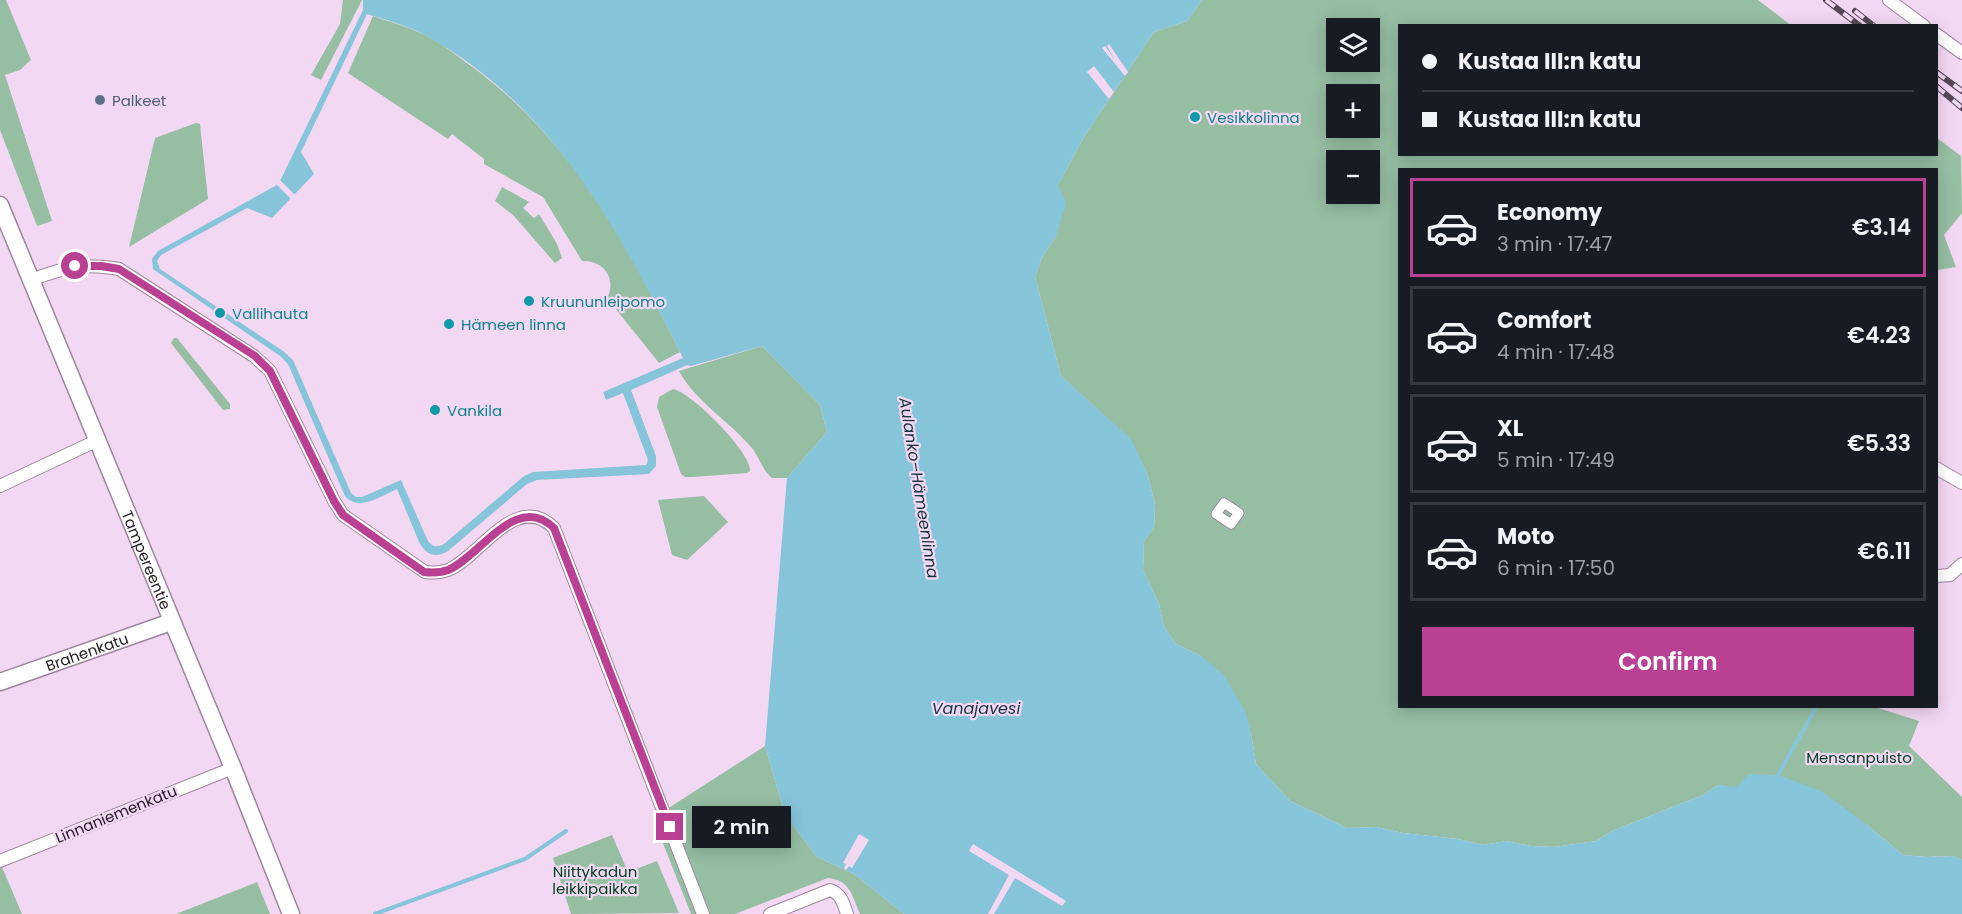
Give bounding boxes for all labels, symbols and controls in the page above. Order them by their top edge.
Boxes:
map controls [1326,18,1380,204]
button: layers [1326,18,1380,72]
text: Kustaa III:n katu [1458,46,1641,77]
button: + [1326,84,1380,138]
place label: Palkeet [112,90,166,111]
marker: Palkeet [93,93,107,107]
text: Kustaa III:n katu [1458,104,1641,135]
place label: Vesikkolinna [1207,107,1300,128]
marker: Vesikkolinna [1188,110,1202,124]
button: − [1326,150,1380,204]
text: Economy [1497,197,1602,228]
icon: car [1425,201,1479,255]
text: €3.14 [1852,212,1911,243]
text: 3 min · 17:47 [1497,230,1612,258]
route start [61,252,88,279]
place label: Kruununleipomo [541,291,665,312]
marker: Kruununleipomo [522,294,536,308]
place label: Vallihauta [232,303,308,324]
text: Comfort [1497,305,1591,336]
marker: Vallihauta [213,306,227,320]
icon: car [1425,309,1479,363]
place label: Hämeen linna [461,314,566,335]
marker: Hämeen linna [442,317,456,331]
text: €4.23 [1847,320,1911,351]
text: 4 min · 17:48 [1497,338,1615,366]
water label: Aulanko–Hämeenlinna [893,395,945,580]
place label: Vankila [447,400,502,421]
marker: Vankila [428,403,442,417]
text: XL [1497,413,1523,444]
icon: car [1425,417,1479,471]
text: €5.33 [1847,428,1911,459]
text: 5 min · 17:49 [1497,446,1615,474]
street label: Tampereentie [117,507,177,613]
text: Moto [1497,521,1554,552]
icon: car [1425,525,1479,579]
text: €6.11 [1858,536,1911,567]
text: 6 min · 17:50 [1497,554,1615,582]
street label: Brahenkatu [43,627,131,676]
button: Confirm [1422,627,1914,696]
water label: Vanajavesi [932,697,1021,720]
park label: Mensanpuisto [1806,747,1912,768]
street label: Linnaniemenkatu [52,780,180,848]
callout: 2 min [691,806,790,848]
route end [656,813,683,840]
text: 2 min [714,813,769,841]
park label: Niittykadun leikkipaikka [552,861,638,899]

